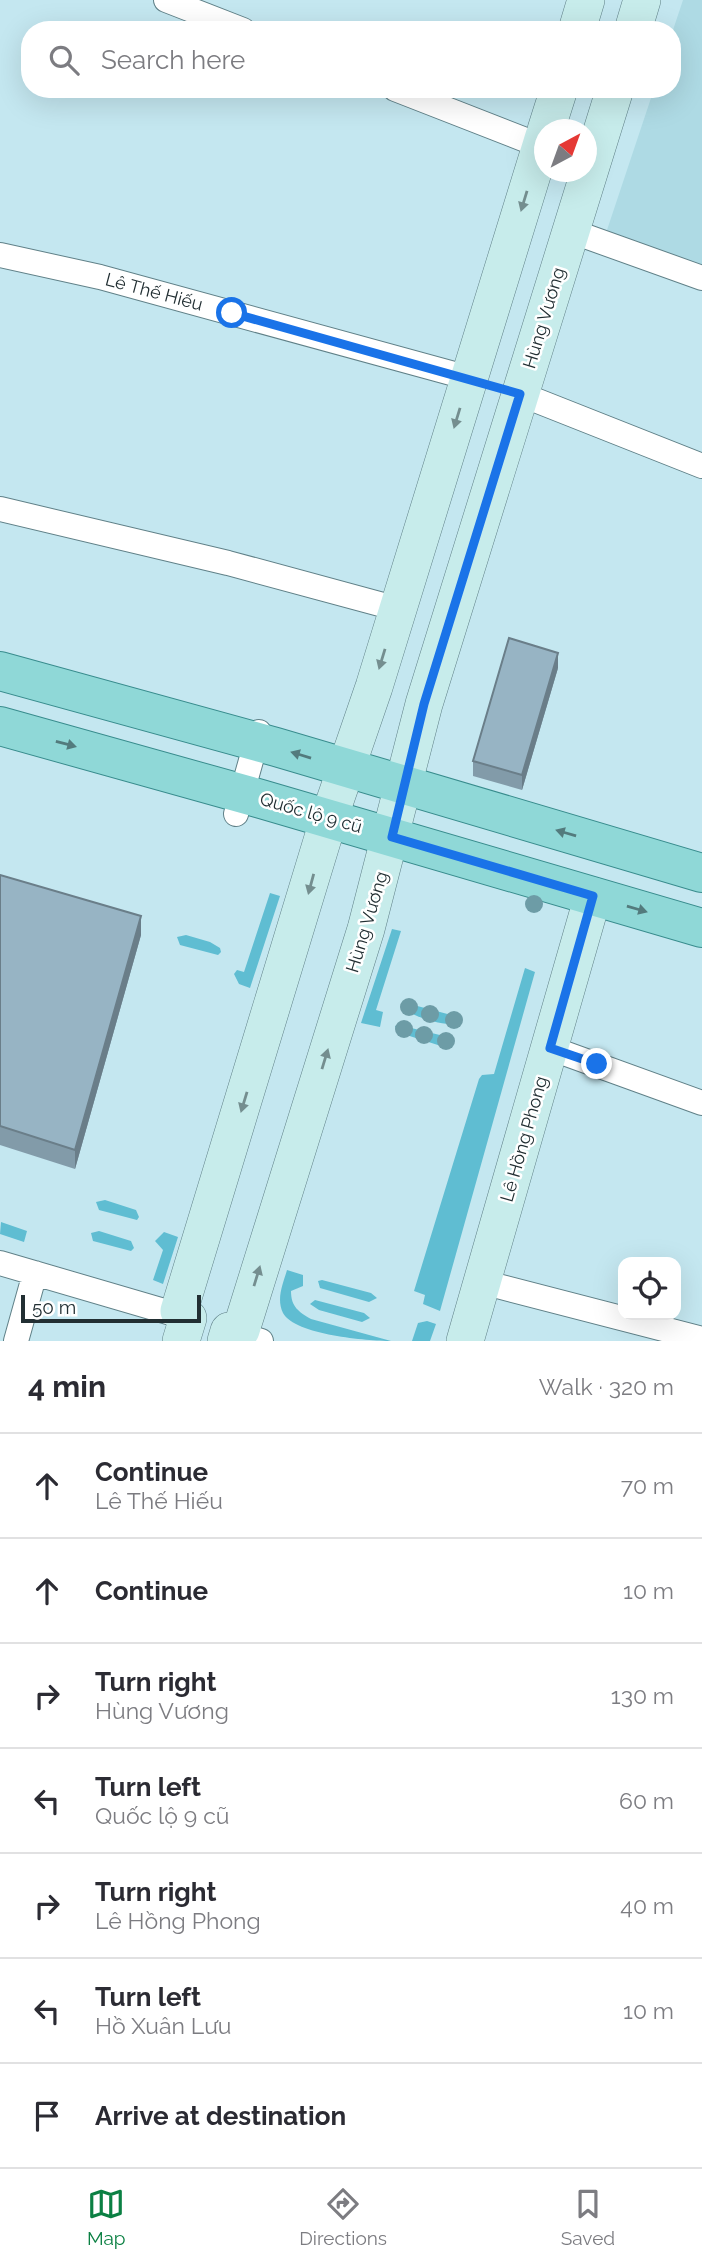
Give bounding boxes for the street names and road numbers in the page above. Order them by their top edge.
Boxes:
street label: Hùng Vương [518,265,569,371]
street label: Lê Thế Hiếu [103,268,205,315]
street label: Quốc lộ 9 cũ [258,788,365,837]
street label: Hùng Vương [341,869,392,975]
street label: Lê Hồng Phong [496,1074,551,1204]

